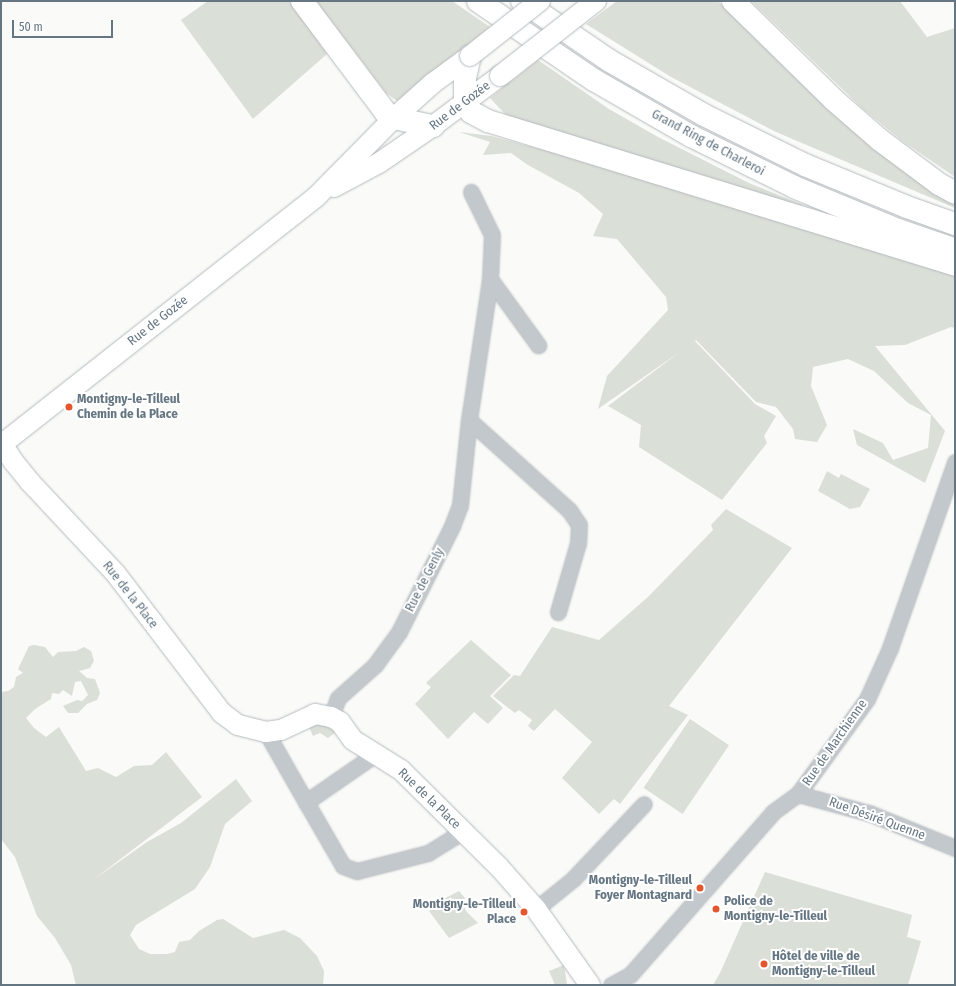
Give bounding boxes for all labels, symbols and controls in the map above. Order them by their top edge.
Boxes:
scale bar [14,12,115,38]
text: 50 m [19,20,43,34]
street label: Rue de Gozée [427,78,493,134]
street label: Grand Ring de Charleroi [649,107,767,179]
street label: Rue de Gozée [125,293,191,349]
place label: Montigny-le-Tilleul Chemin de la Place [77,392,180,423]
marker: Montigny-le-Tilleul Chemin de la Place [64,402,74,412]
street label: Rue de Genly [402,545,448,615]
street label: Rue de la Place [99,558,161,632]
street label: Rue de Marchienne [799,697,871,789]
street label: Rue de la Place [395,765,463,833]
street label: Rue Désiré Quenne [827,794,927,844]
place label: Montigny-le-Tilleul Foyer Montagnard [589,873,692,904]
marker: Montigny-le-Tilleul Foyer Montagnard [695,883,705,893]
place label: Police de Montigny-le-Tilleul [724,894,827,925]
place label: Montigny-le-Tilleul Place [413,897,516,928]
marker: Police de Montigny-le-Tilleul [711,904,721,914]
marker: Montigny-le-Tilleul Place [519,907,529,917]
place label: Hôtel de ville de Montigny-le-Tilleul [772,949,875,980]
marker: Hôtel de ville de Montigny-le-Tilleul [759,959,769,969]

